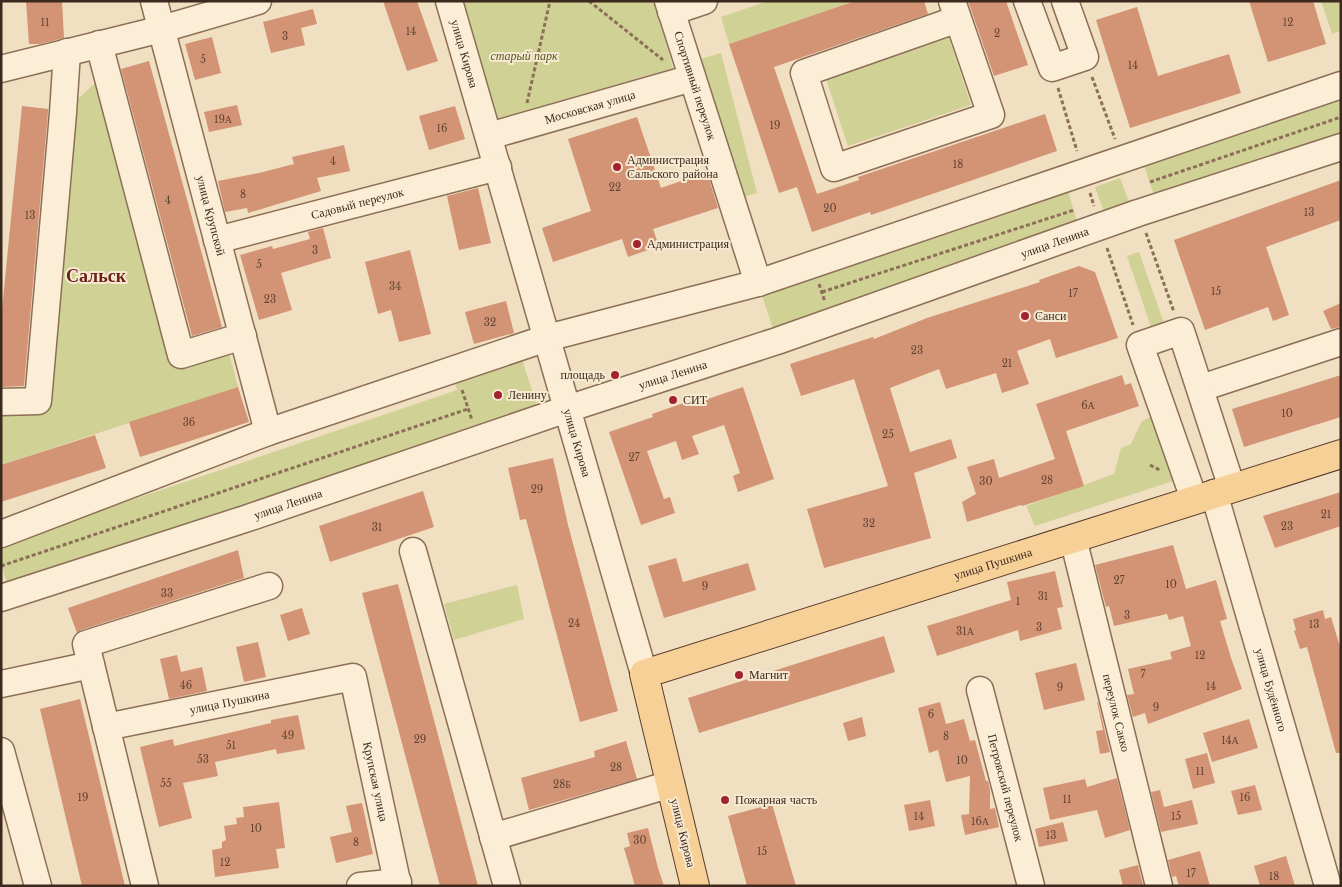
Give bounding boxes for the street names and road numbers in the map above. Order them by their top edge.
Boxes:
street label: улица Кирова [448,18,482,90]
street label: Спортивный переулок [671,29,720,142]
street label: Московская улица [543,86,638,127]
street label: улица Крупской [193,174,229,258]
street label: Садовый переулок [309,184,405,222]
street label: улица Ленина [1018,223,1091,261]
street label: улица Ленина [637,356,709,392]
street label: улица Кирова [560,407,595,479]
street label: улица Ленина [252,485,325,522]
street label: улица Пушкина [952,544,1034,583]
street label: улица Будённого [1252,646,1291,733]
street label: переулок Сакко [1100,672,1134,753]
street label: улица Пушкина [188,686,271,717]
street label: Петровский переулок [985,732,1027,843]
street label: Крупская улица [360,740,392,823]
street label: улица Кирова [668,797,699,869]

